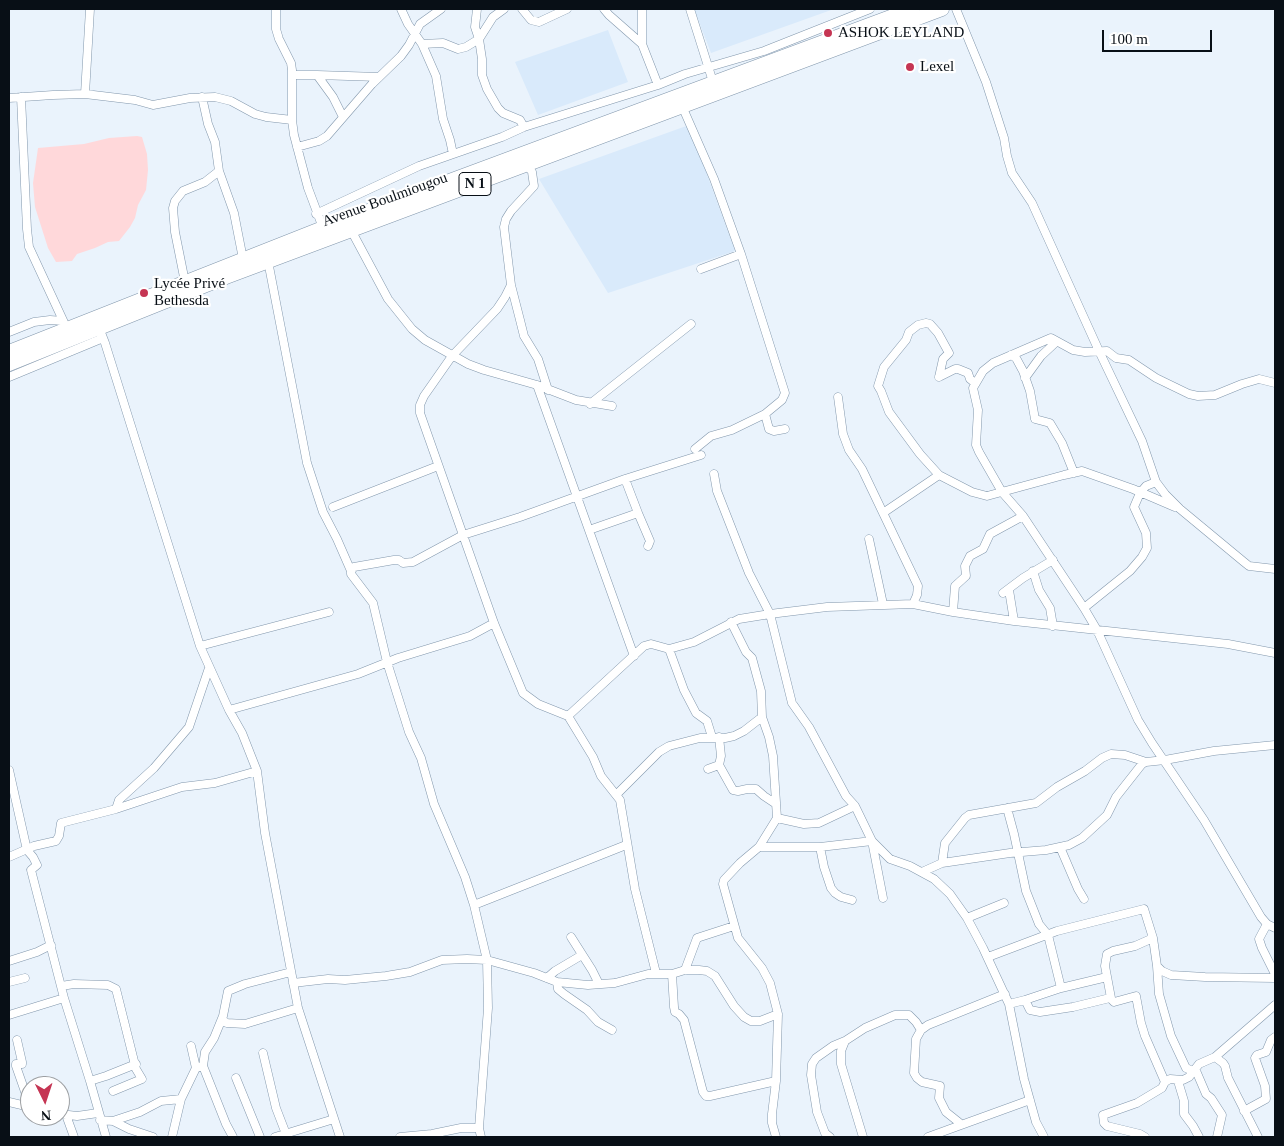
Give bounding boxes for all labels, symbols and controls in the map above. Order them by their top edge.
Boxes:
scale bar [1104,20,1214,52]
place label: ASHOK LEYLAND [838,24,964,42]
marker: ASHOK LEYLAND [822,27,834,39]
text: 100 m [1110,31,1148,47]
place label: Lexel [920,58,954,76]
marker: Lexel [904,61,916,73]
street label: Avenue Boulmiougou [320,169,450,231]
road number: N 1 [459,172,491,195]
place label: Lycée Privé Bethesda [154,275,225,310]
marker: Lycée Privé Bethesda [138,287,150,299]
north arrow [20,1076,70,1126]
text: N [40,1108,52,1123]

